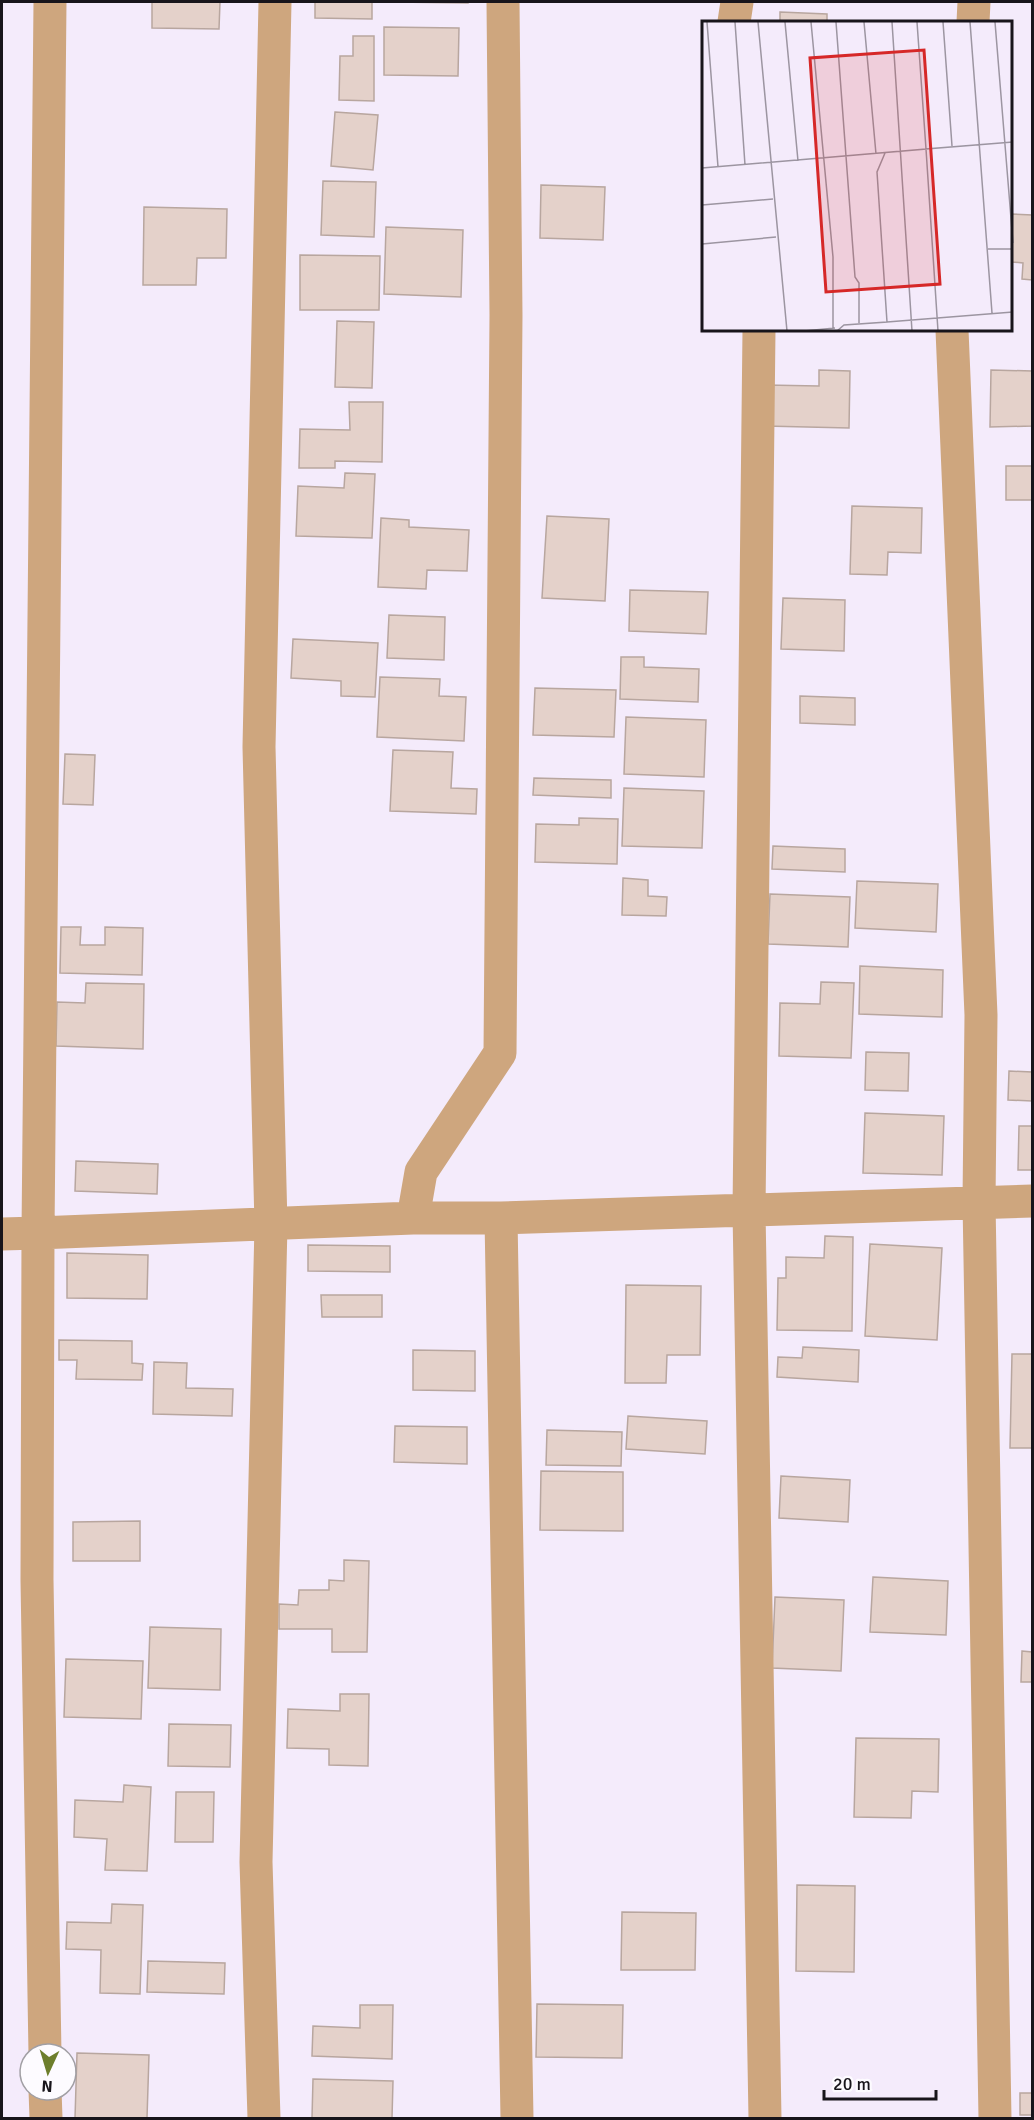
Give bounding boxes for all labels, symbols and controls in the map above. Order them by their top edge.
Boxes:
inset map [702,21,1013,332]
north arrow [18,2042,78,2102]
scale bar [824,2063,936,2101]
text: 20 m [833,2073,871,2095]
text: N [41,2076,53,2096]

